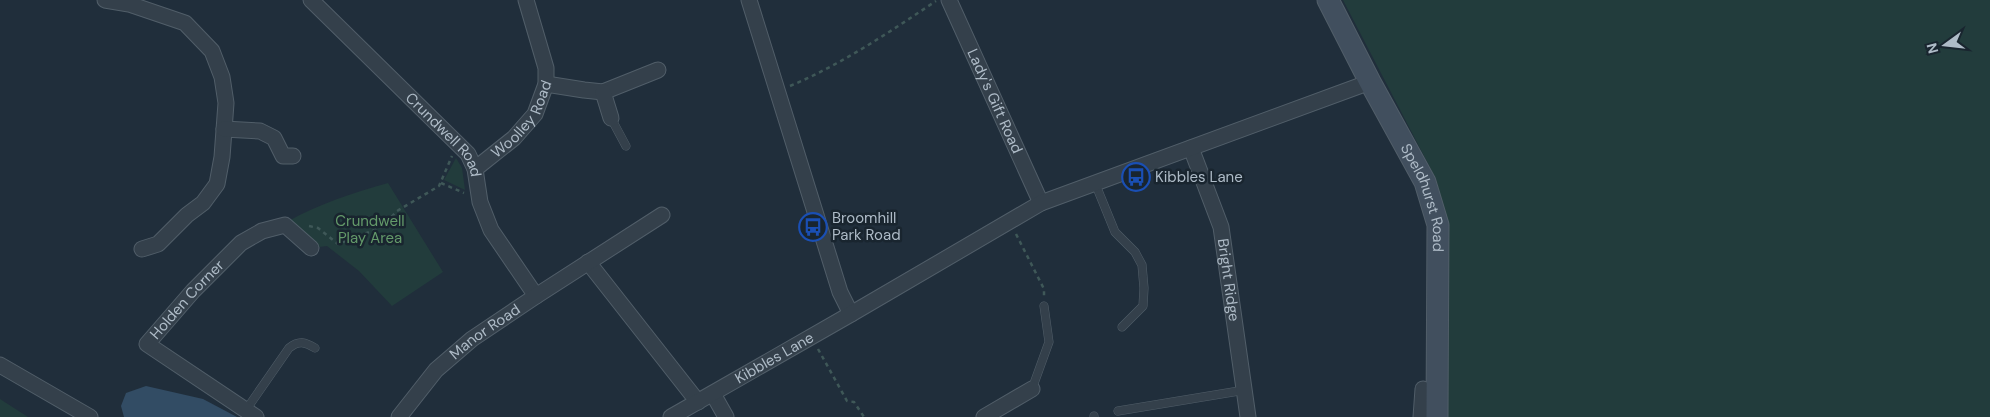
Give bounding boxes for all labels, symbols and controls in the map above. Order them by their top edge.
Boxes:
north arrow [1920,20,1970,70]
text: N [1922,41,1942,56]
street label: Lady's Gift Road [962,46,1027,157]
street label: Woolley Road [487,78,557,162]
street label: Crundwell Road [401,88,486,178]
street label: Speldhurst Road [1396,140,1448,252]
bus stop icon: Kibbles Lane [1121,162,1151,192]
place label: Kibbles Lane [1155,167,1243,187]
place label: Broomhill Park Road [832,208,901,245]
park label: Crundwell Play Area [335,211,405,248]
bus stop icon: Broomhill Park Road [798,212,828,242]
street label: Bright Ridge [1213,237,1244,323]
street label: Holden Corner [146,255,229,344]
street label: Manor Road [445,299,524,364]
street label: Kibbles Lane [731,327,817,388]

